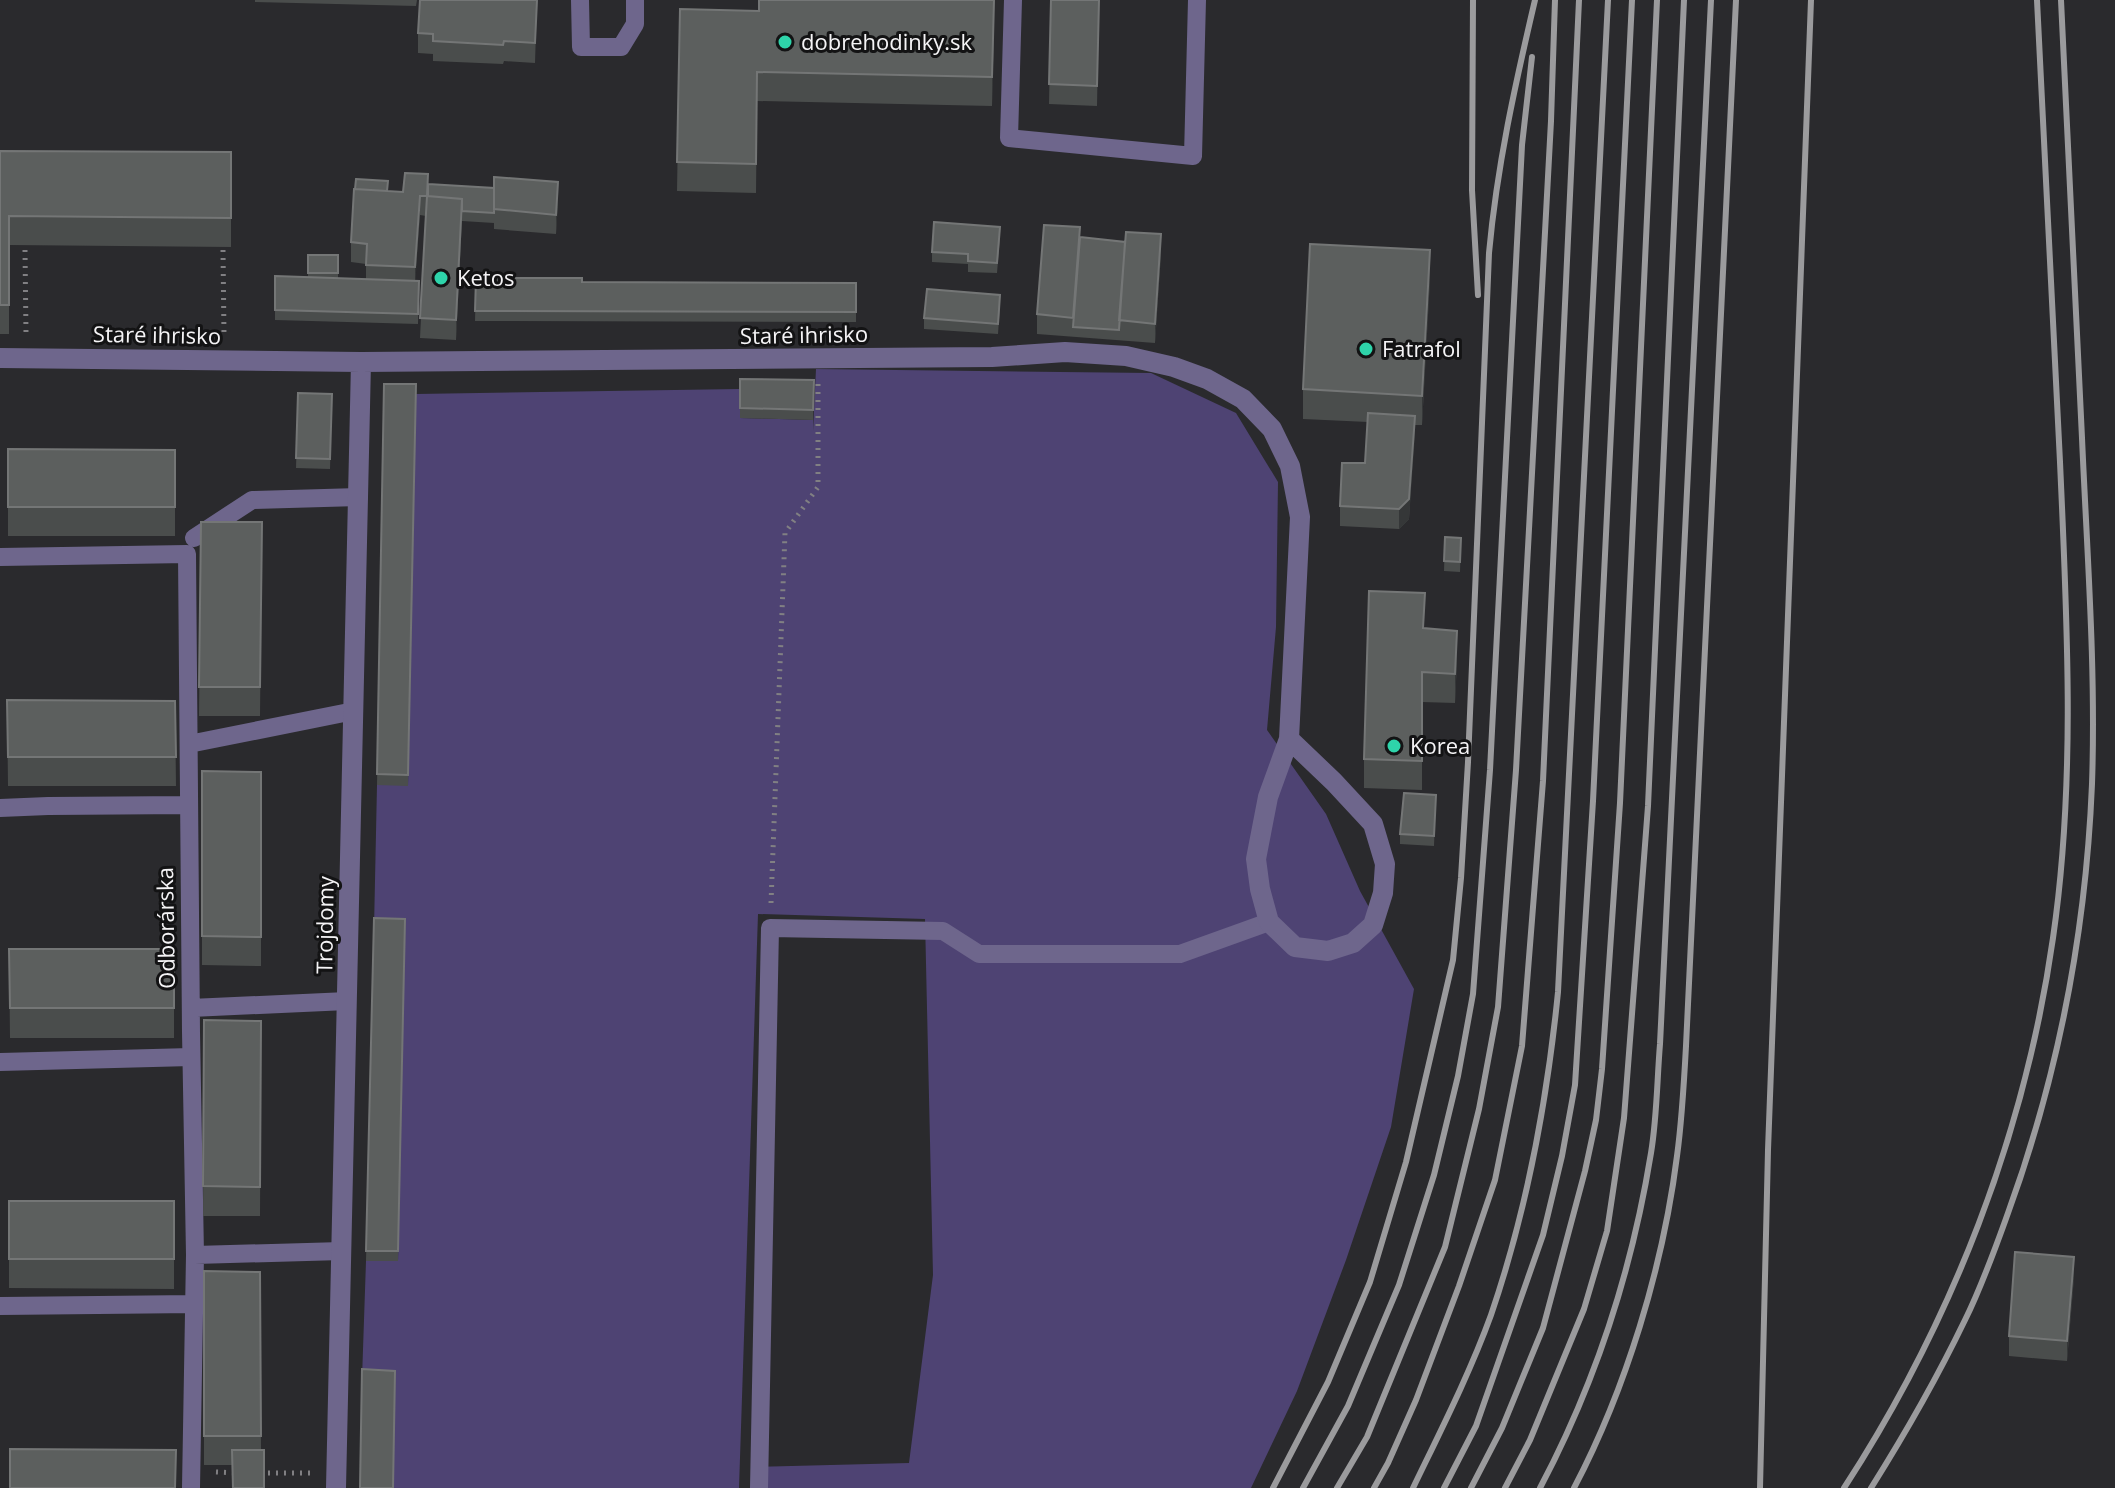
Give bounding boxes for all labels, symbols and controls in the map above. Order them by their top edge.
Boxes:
place label: dobrehodinky.sk [801,26,973,56]
marker: dobrehodinky.sk [776,33,794,51]
place label: Ketos [457,262,514,292]
marker: Ketos [432,269,450,287]
street label: Staré ihrisko [93,318,221,350]
street label: Staré ihrisko [740,318,868,350]
place label: Fatrafol [1382,333,1461,363]
marker: Fatrafol [1357,340,1375,358]
place label: Korea [1410,730,1470,760]
marker: Korea [1385,737,1403,755]
street label: Odborárska [149,867,181,989]
street label: Trojdomy [308,875,340,974]

